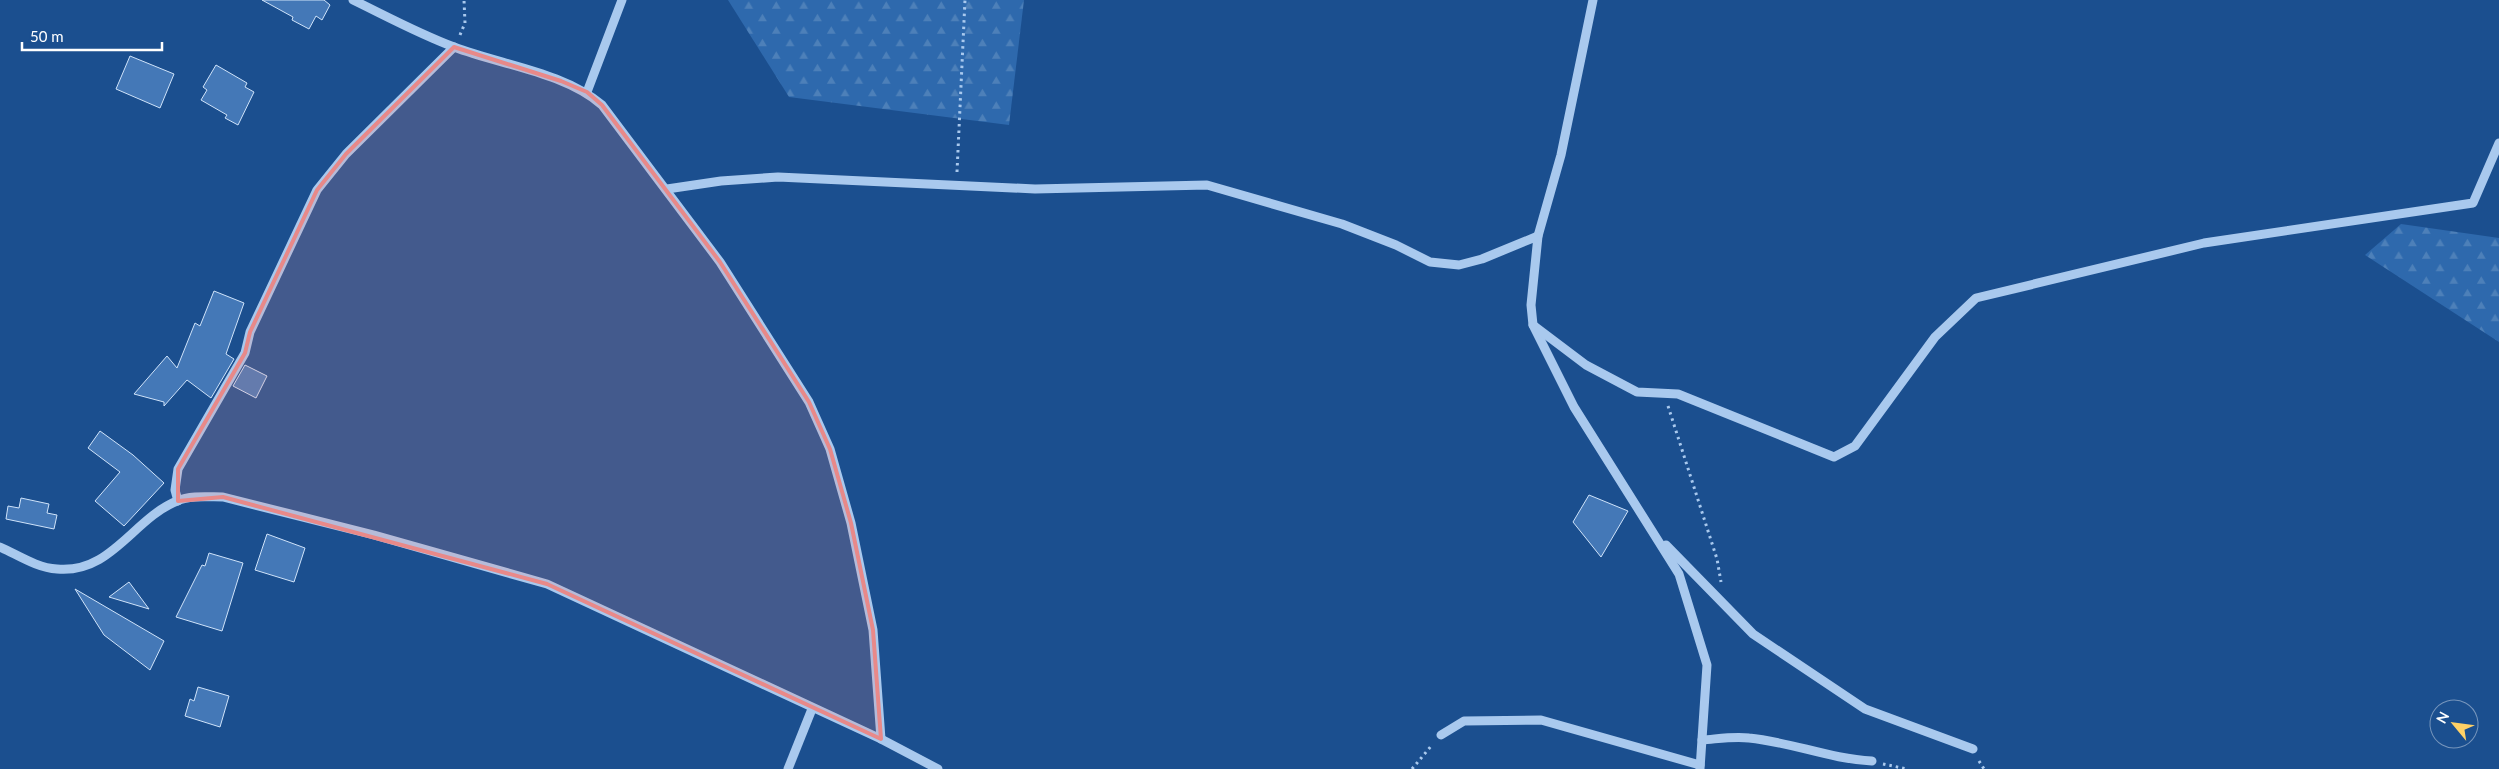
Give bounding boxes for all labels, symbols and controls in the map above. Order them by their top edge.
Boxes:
scale bar [22,20,162,52]
text: 50 m [30,27,64,45]
north arrow [2429,699,2479,749]
text: N [2432,709,2452,726]

